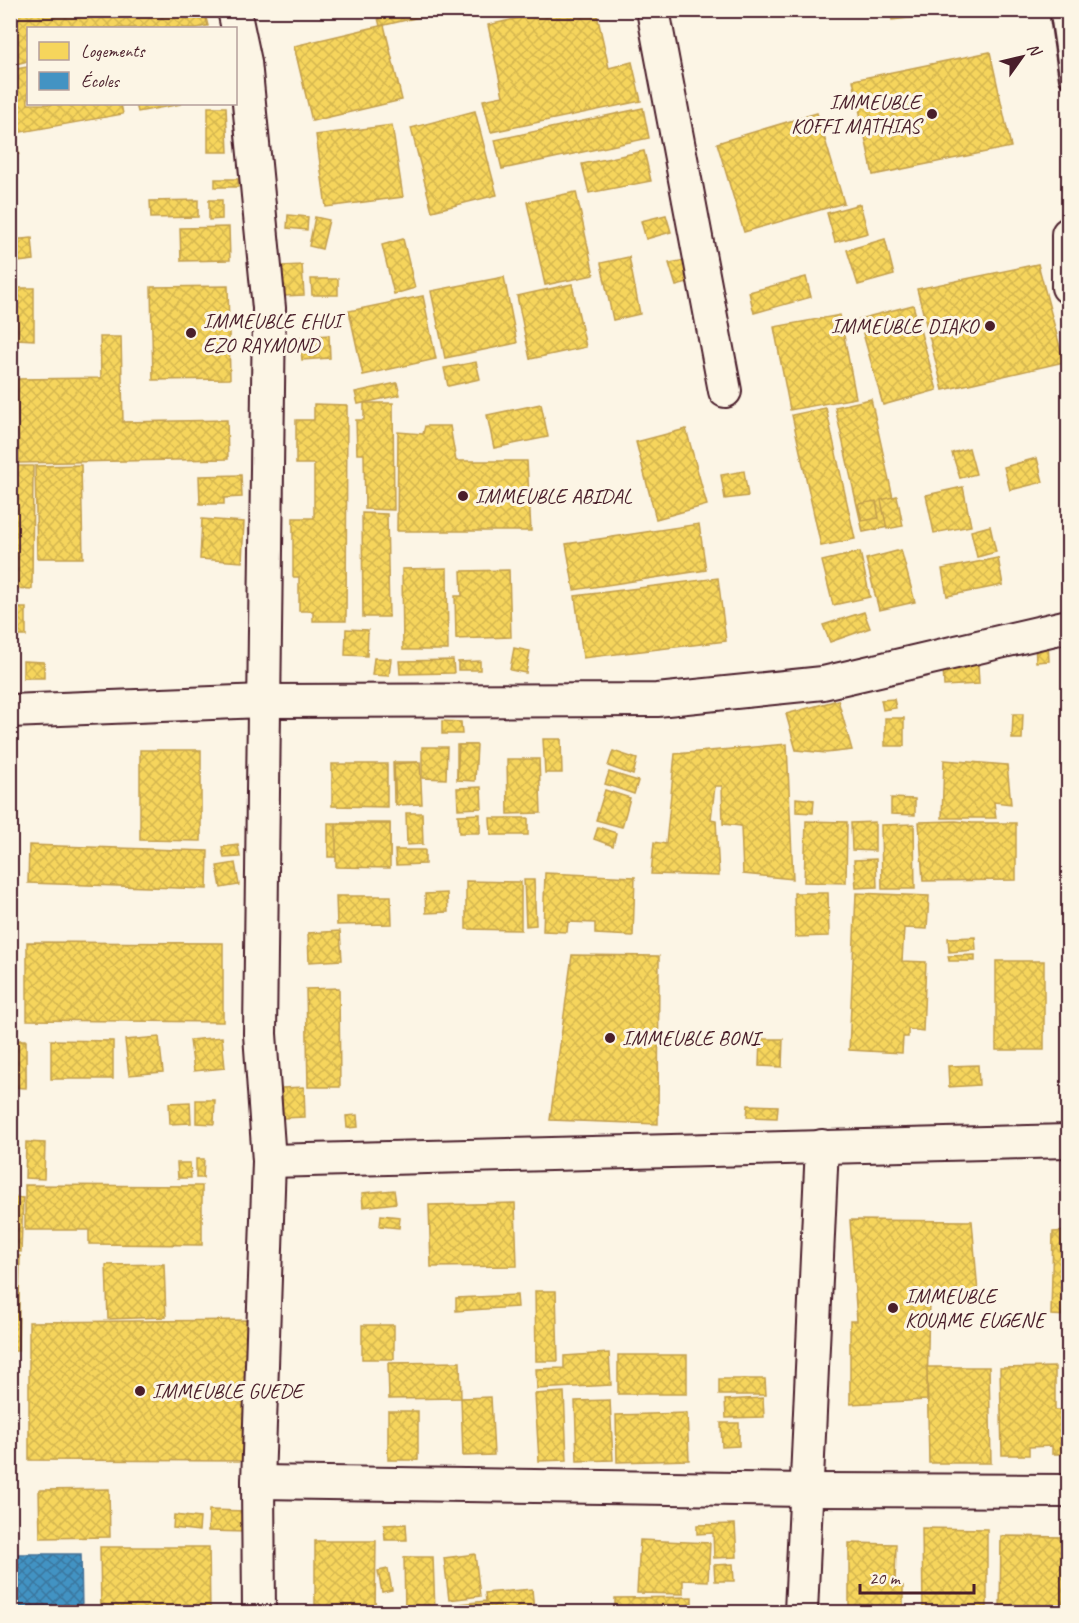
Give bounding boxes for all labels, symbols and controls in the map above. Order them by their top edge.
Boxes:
legend [27,27,237,105]
north arrow [992,27,1052,87]
text: N [1023,39,1046,61]
text: Logements [81,40,146,62]
text: Écoles [81,70,120,92]
place label: IMMEUBLE KOFFI MATHIAS [791,89,924,139]
marker: IMMEUBLE KOFFI MATHIAS [925,107,939,121]
place label: IMMEUBLE EHUI EZO RAYMOND [203,308,345,358]
place label: IMMEUBLE DIAKO [831,313,981,339]
marker: IMMEUBLE DIAKO [983,319,997,333]
marker: IMMEUBLE EHUI EZO RAYMOND [184,326,198,340]
place label: IMMEUBLE ABIDAL [475,483,633,509]
marker: IMMEUBLE ABIDAL [456,489,470,503]
place label: IMMEUBLE BONI [622,1025,764,1051]
marker: IMMEUBLE BONI [603,1031,617,1045]
place label: IMMEUBLE KOUAME EUGENE [905,1283,1047,1333]
marker: IMMEUBLE KOUAME EUGENE [886,1301,900,1315]
place label: IMMEUBLE GUEDE [152,1378,306,1404]
marker: IMMEUBLE GUEDE [133,1384,147,1398]
scale bar [860,1557,974,1595]
text: 20 m [869,1567,902,1589]

